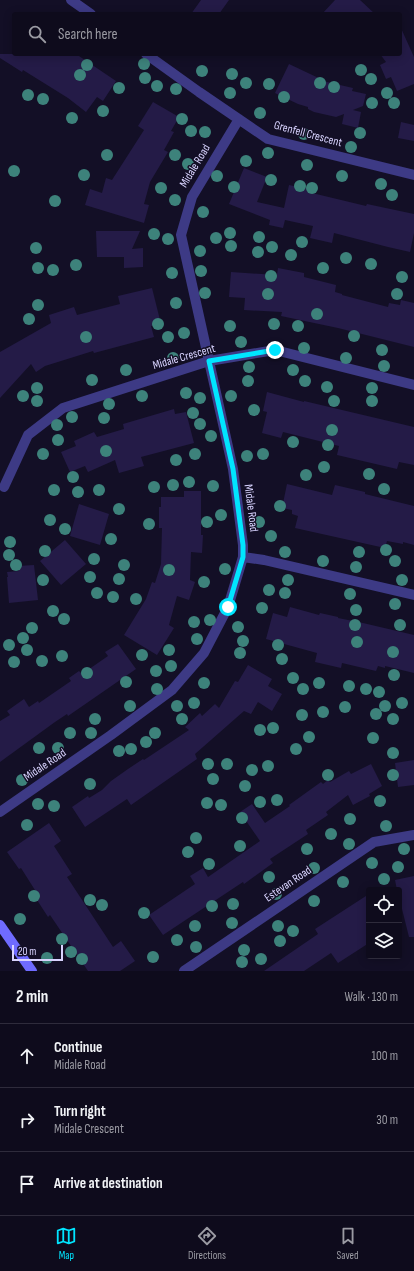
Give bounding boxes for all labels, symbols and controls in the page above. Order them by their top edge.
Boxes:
search box [12,12,402,56]
icon: search [26,23,48,45]
text: Search here [58,25,118,44]
street label: Grenfell Crescent [272,118,344,150]
street label: Midale Road [176,142,214,190]
street label: Midale Crescent [151,341,217,373]
route end [266,341,284,359]
street label: Midale Road [241,483,261,533]
route start [219,598,237,616]
street label: Midale Road [21,745,69,785]
street label: Estevan Road [262,863,314,905]
map controls [366,887,402,959]
button: locate [366,887,402,923]
button: layers [366,923,402,959]
scale bar [12,943,63,962]
text: 20 m [18,945,36,958]
text: 2 min [16,987,48,1007]
text: Walk · 130 m [345,989,398,1005]
text: Continue [54,1038,103,1057]
icon: ahead [16,1045,38,1067]
text: 100 m [371,1048,398,1064]
text: Midale Road [54,1057,106,1073]
text: Turn right [54,1102,106,1121]
icon: right [16,1109,38,1131]
text: 30 m [376,1112,398,1128]
text: Midale Crescent [54,1121,124,1137]
icon: arrive [16,1173,38,1195]
text: Arrive at destination [54,1174,163,1193]
tab: Map [55,1225,77,1262]
tab: Directions [188,1225,226,1262]
tab: Saved [337,1225,359,1262]

